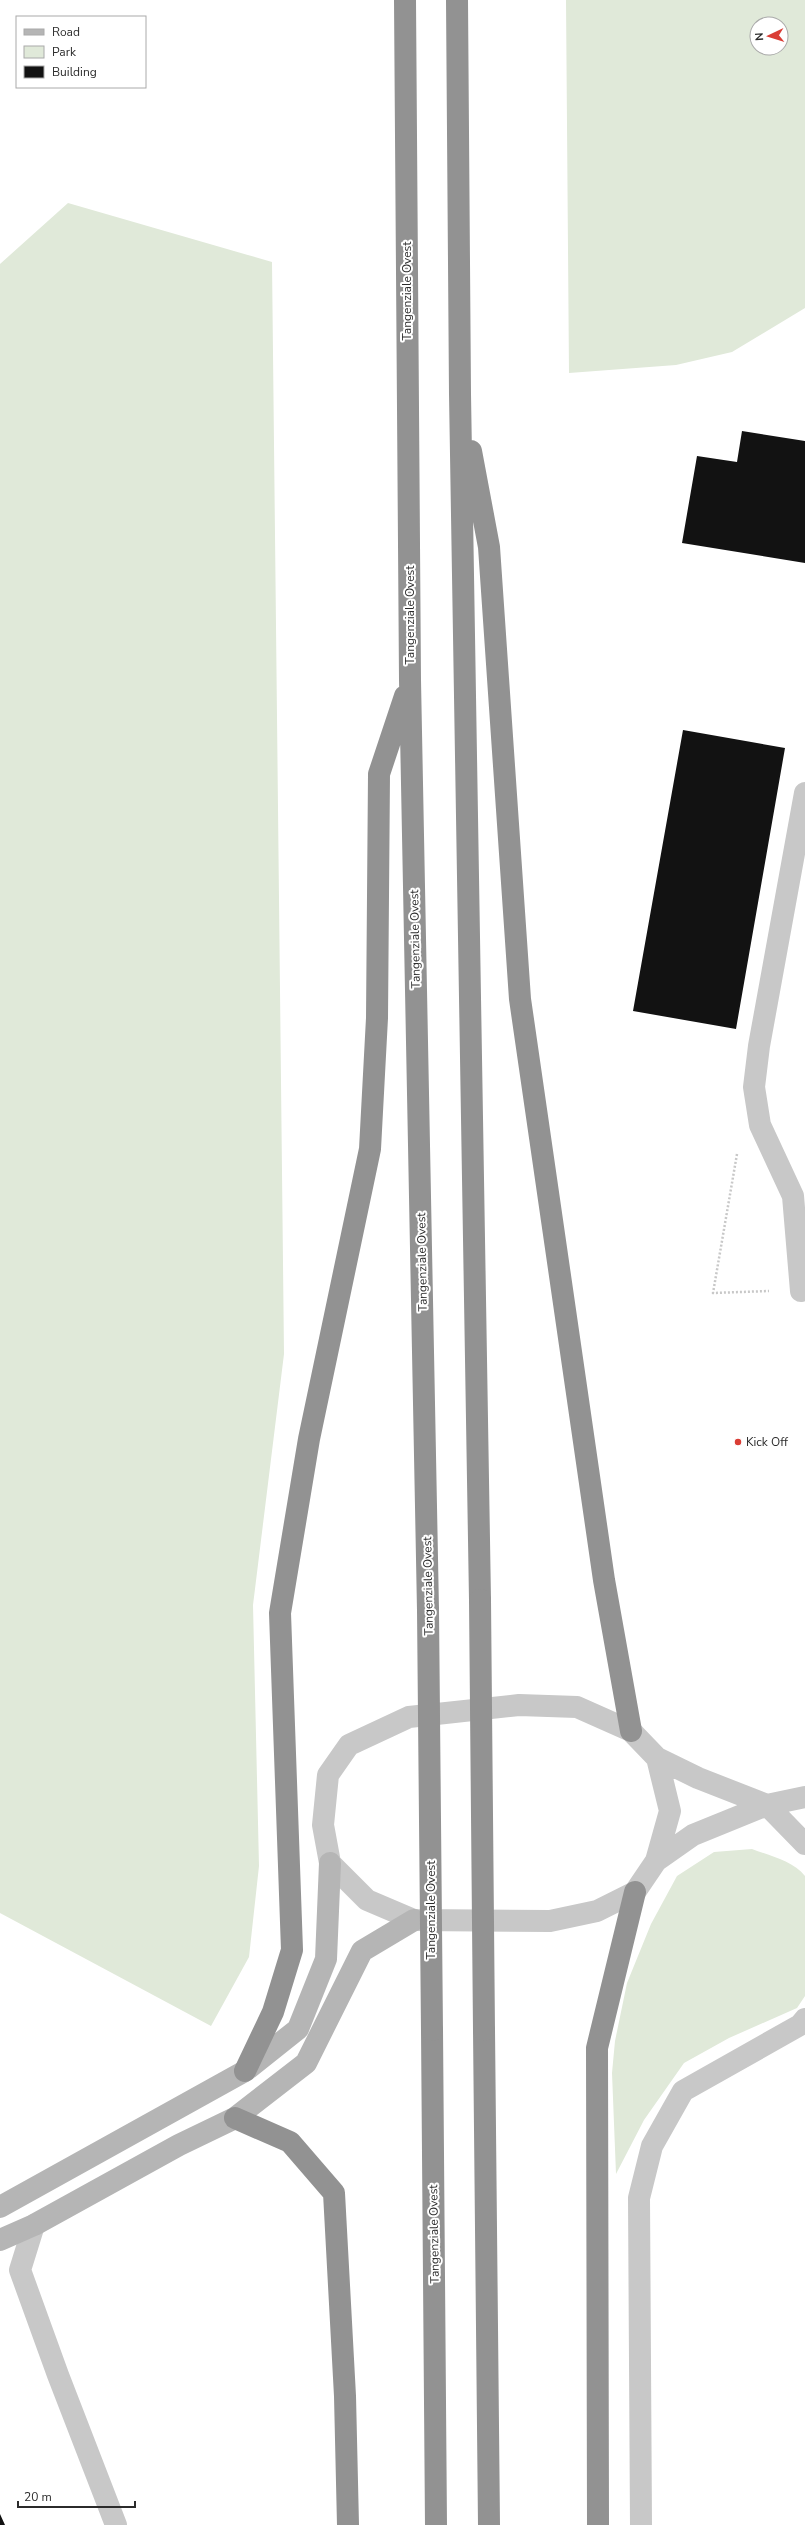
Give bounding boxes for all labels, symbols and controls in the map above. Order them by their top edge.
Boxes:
legend [16,16,146,88]
north arrow [749,16,789,56]
text: Road [52,24,80,40]
text: N [752,32,767,41]
text: Park [52,44,77,60]
text: Building [52,64,97,80]
street label: Tangenziale Ovest [399,241,415,340]
street label: Tangenziale Ovest [402,565,418,664]
street label: Tangenziale Ovest [406,889,424,989]
street label: Tangenziale Ovest [413,1212,431,1312]
place label: Kick Off [746,1434,789,1450]
marker: Kick Off [733,1437,743,1447]
street label: Tangenziale Ovest [419,1536,437,1636]
street label: Tangenziale Ovest [423,1860,439,1959]
street label: Tangenziale Ovest [425,2184,443,2284]
scale bar [18,2483,135,2509]
text: 20 m [24,2489,52,2505]

